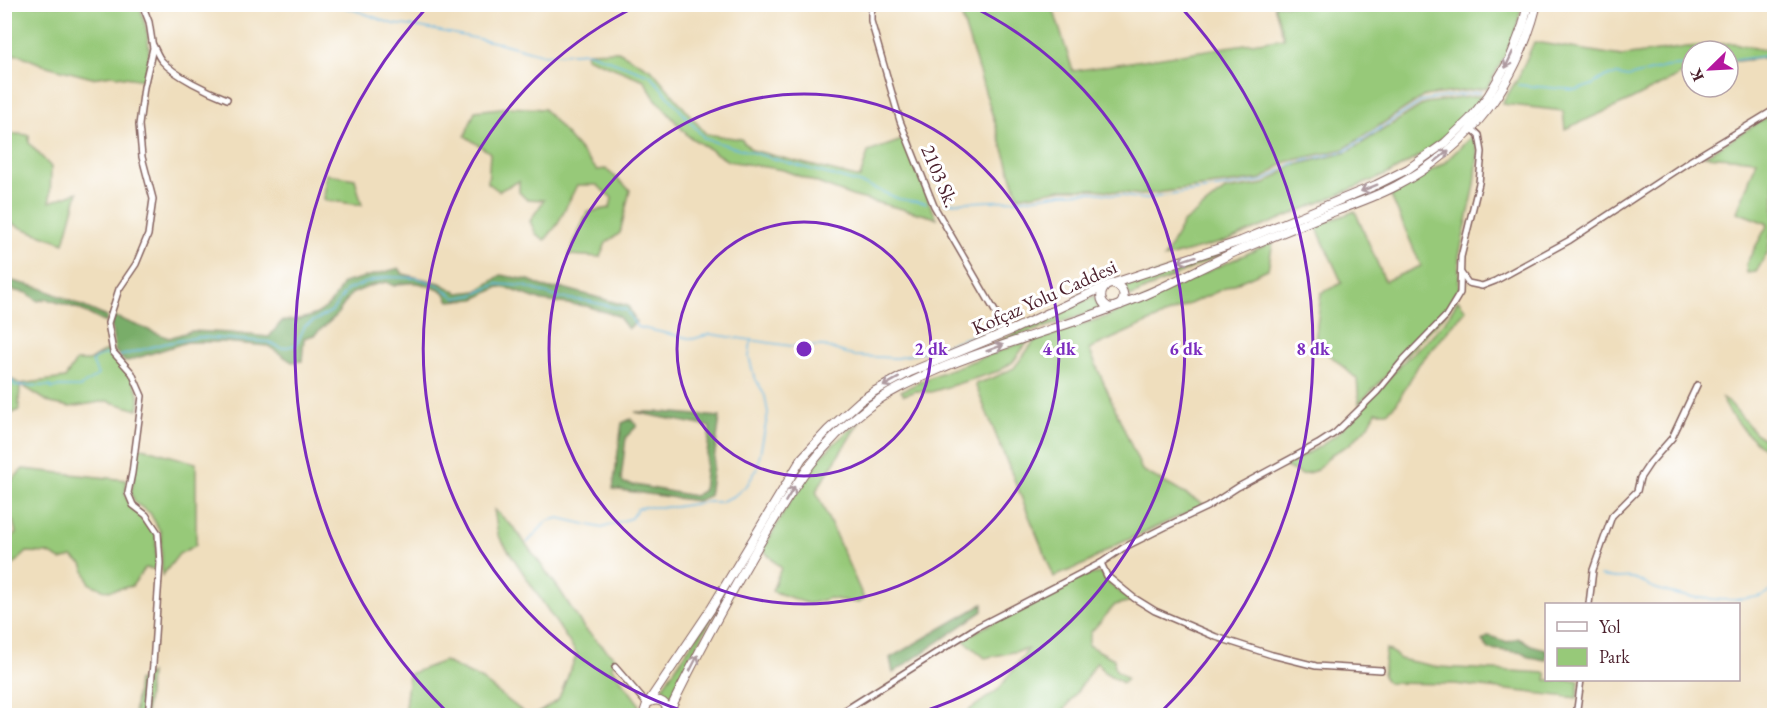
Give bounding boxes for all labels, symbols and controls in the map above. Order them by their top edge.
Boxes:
north arrow [1680,39,1740,99]
one-way arrow [1502,50,1514,68]
text: K [1684,64,1709,85]
street label: 2103 Sk. [915,141,965,211]
one-way arrow [1434,149,1450,162]
one-way arrow [1360,184,1378,195]
street label: Kofçaz Yolu Caddesi [967,253,1121,341]
one-way arrow [1178,254,1197,265]
text: 2 dk [914,337,949,360]
text: 4 dk [1042,337,1077,360]
text: 6 dk [1169,337,1204,360]
text: 8 dk [1296,337,1331,360]
centre of rings [794,339,814,359]
one-way arrow [985,341,1003,352]
one-way arrow [883,376,900,388]
one-way arrow [784,486,796,503]
legend [1545,603,1740,681]
text: Yol [1599,615,1621,638]
text: Park [1599,645,1630,668]
one-way arrow [688,655,700,673]

